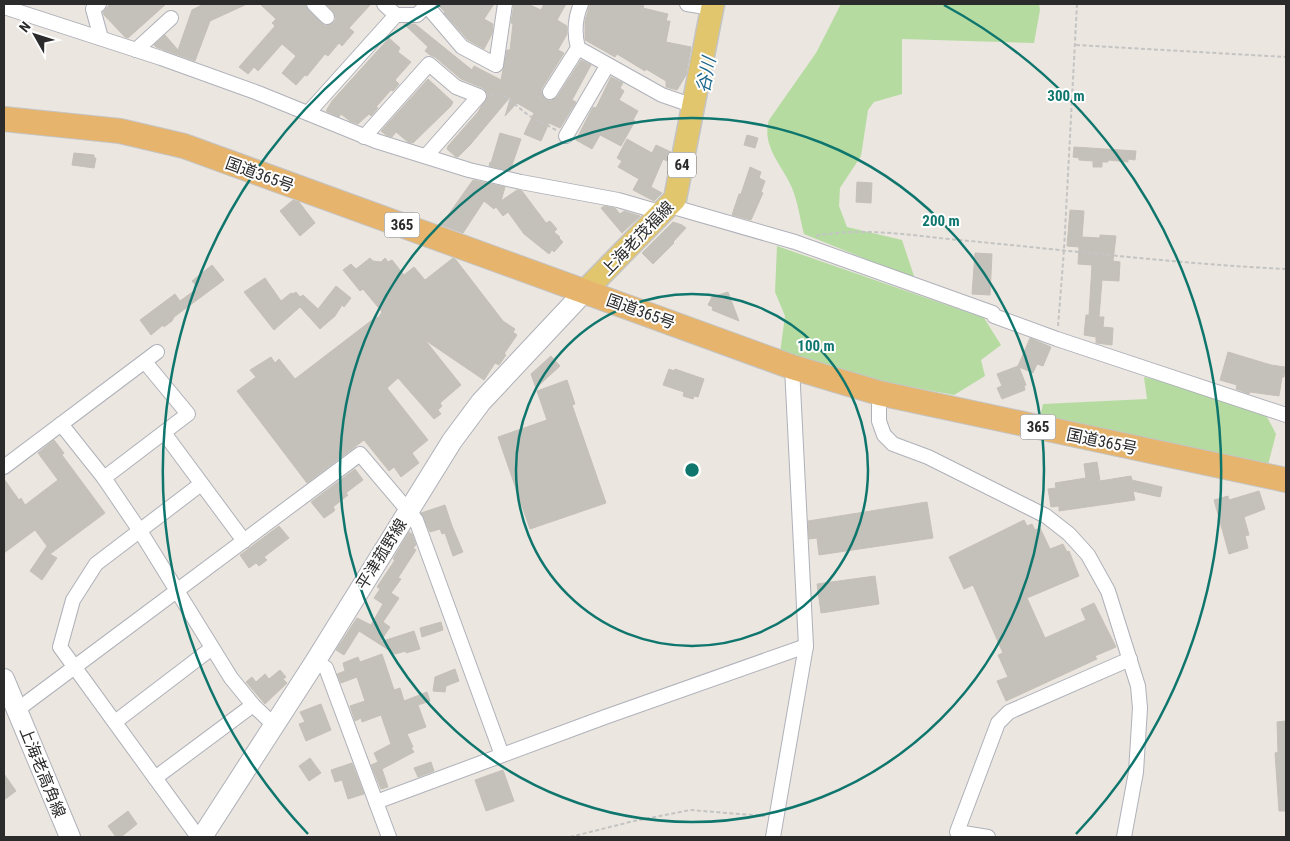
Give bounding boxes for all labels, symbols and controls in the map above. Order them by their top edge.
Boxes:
north arrow [10,10,60,60]
text: N [16,18,34,35]
water label: 谷川 [692,53,720,95]
text: 300 m [1047,87,1085,105]
road number: 64 [668,152,696,178]
street label: 国道365号 [223,153,297,196]
street label: 上海老茂福線 [597,197,678,279]
road number: 365 [384,212,420,238]
text: 200 m [922,212,960,230]
street label: 国道365号 [604,290,678,333]
text: 100 m [797,337,835,355]
road number: 365 [1020,414,1056,440]
street label: 国道365号 [1065,425,1139,458]
centre of rings [683,461,701,479]
street label: 平津菰野線 [352,515,411,593]
street label: 上海老高角線 [16,724,69,820]

